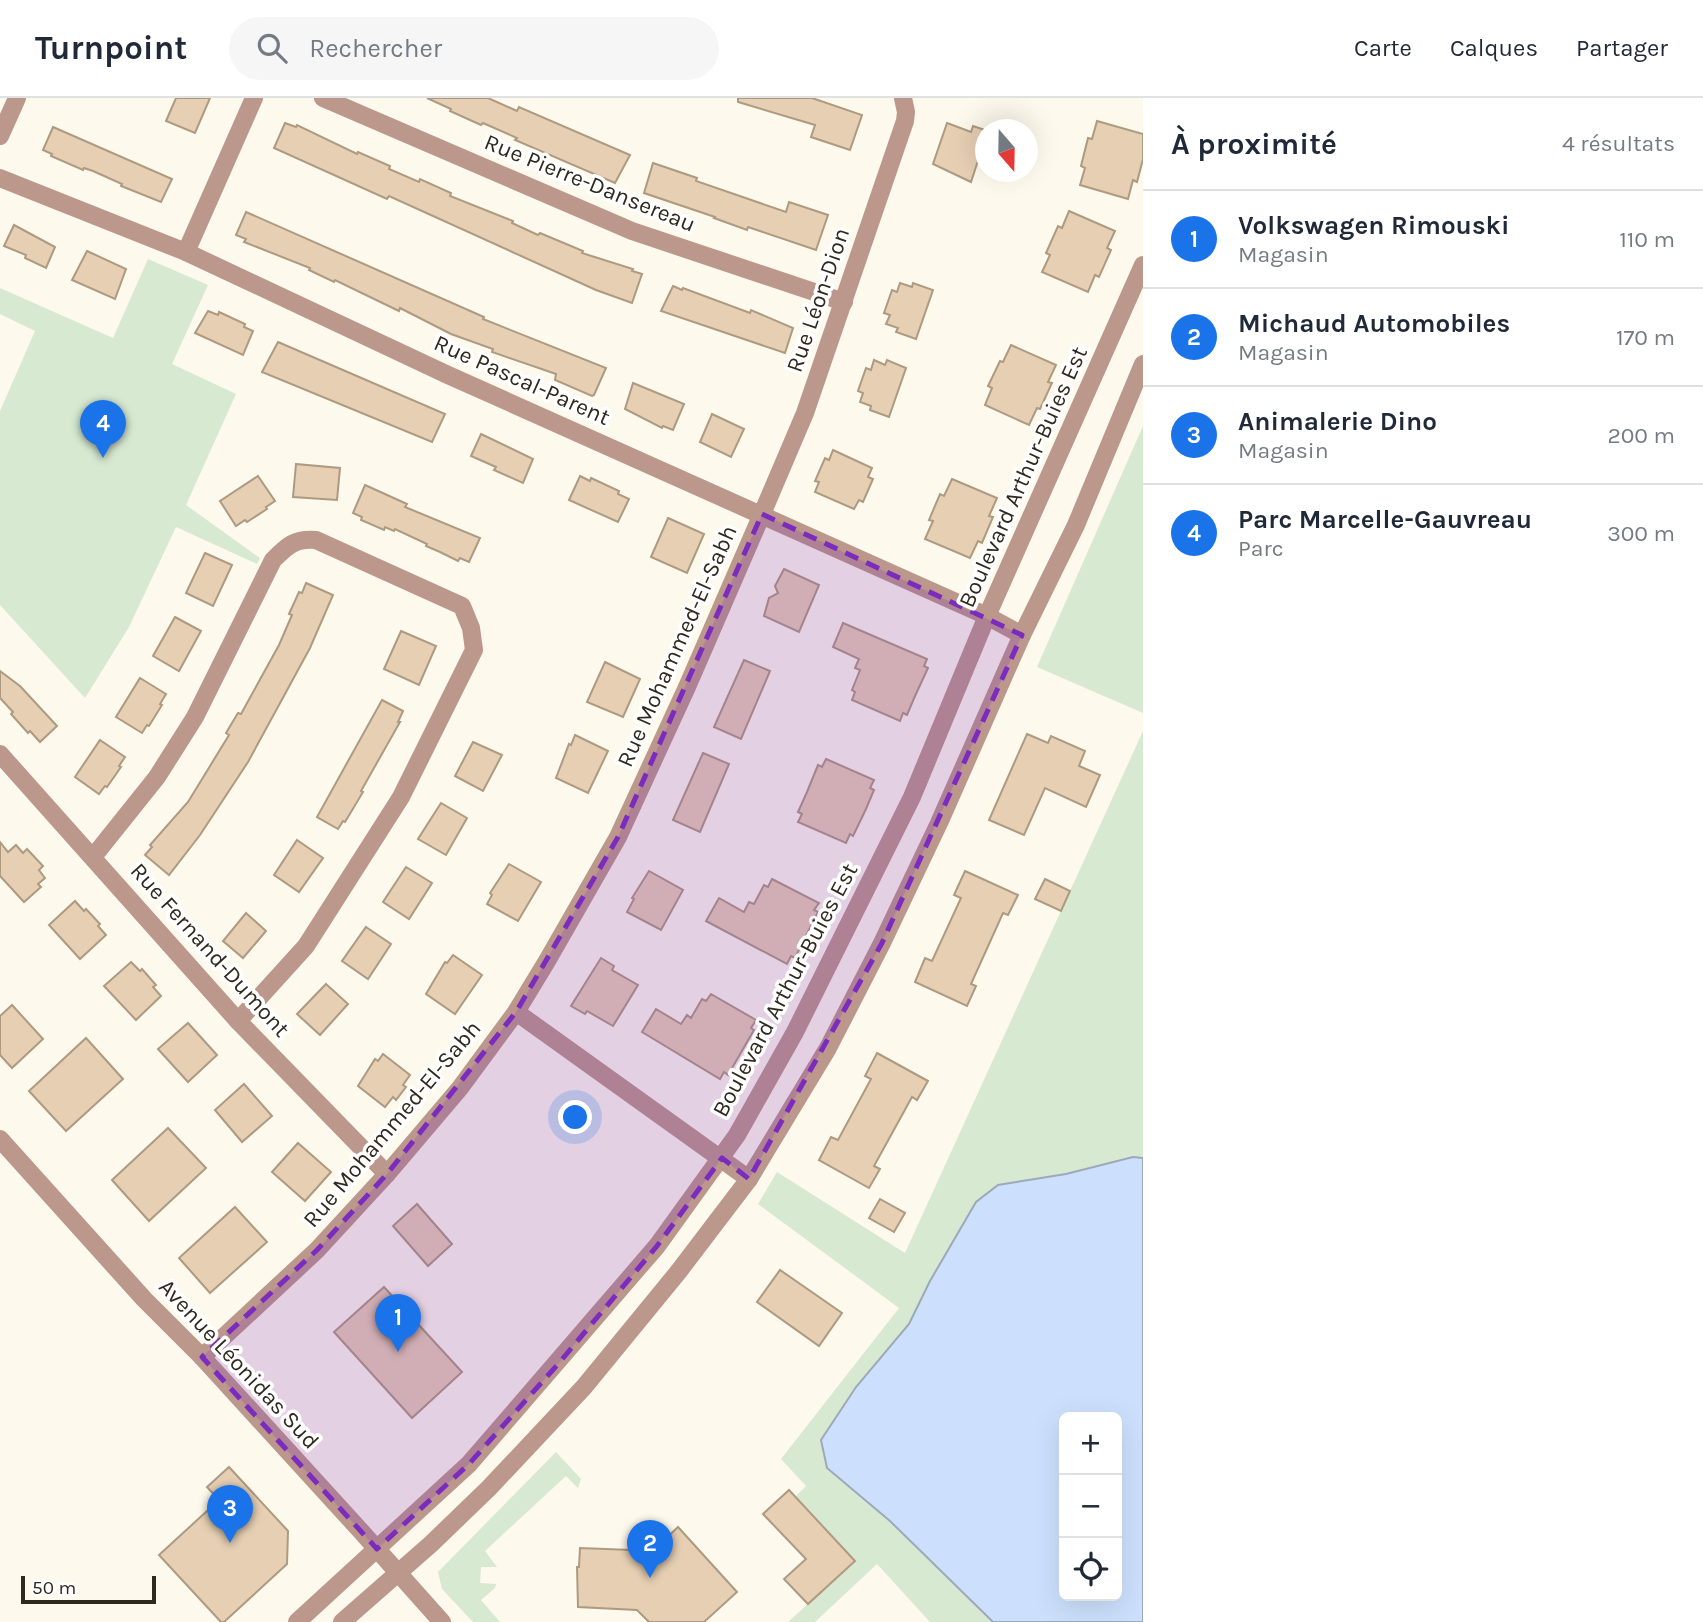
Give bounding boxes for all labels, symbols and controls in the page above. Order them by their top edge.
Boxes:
search box [229,17,719,80]
text: Turnpoint [35,29,187,67]
icon: search [253,29,291,67]
text: Rechercher [309,33,442,64]
text: Carte [1354,34,1412,62]
text: Calques [1450,34,1538,62]
text: Partager [1576,34,1668,62]
north arrow [975,119,1038,182]
text: À proximité [1171,126,1337,162]
street label: Rue Pierre-Dansereau [480,128,700,238]
text: 4 résultats [1562,130,1675,157]
text: Volkswagen Rimouski [1238,210,1510,241]
street label: Rue Léon-Dion [781,224,855,376]
text: 1 [1190,226,1198,253]
text: 110 m [1619,226,1675,253]
text: Magasin [1238,241,1329,268]
text: Michaud Automobiles [1238,308,1510,339]
text: 2 [1187,324,1201,351]
text: 170 m [1616,324,1675,351]
street label: Rue Pascal-Parent [430,329,614,431]
text: Magasin [1238,339,1329,366]
street label: Boulevard Arthur-Buies Est [953,342,1093,612]
pin: 4 [80,400,126,458]
text: Animalerie Dino [1238,406,1437,437]
text: 3 [1187,422,1201,449]
text: 200 m [1607,422,1675,449]
text: Magasin [1238,437,1329,464]
text: Parc Marcelle-Gauvreau [1238,504,1532,535]
text: 4 [1187,520,1201,547]
text: 300 m [1607,520,1675,547]
street label: Rue Mohammed-El-Sabh [611,521,743,771]
text: Parc [1238,535,1284,562]
street label: Rue Fernand-Dumont [125,858,295,1043]
street label: Boulevard Arthur-Buies Est [707,858,864,1121]
street label: Rue Mohammed-El-Sabh [298,1015,486,1233]
your location [558,1100,592,1134]
street label: Avenue Léonidas Sud [153,1273,325,1455]
pin: 1 [375,1294,421,1352]
map controls [1059,1412,1122,1601]
button: + [1059,1412,1122,1475]
button: − [1059,1475,1122,1538]
pin: 3 [207,1485,253,1543]
pin: 2 [627,1520,673,1578]
button: locate [1059,1538,1122,1601]
scale bar [21,1573,156,1605]
text: 50 m [32,1577,76,1599]

